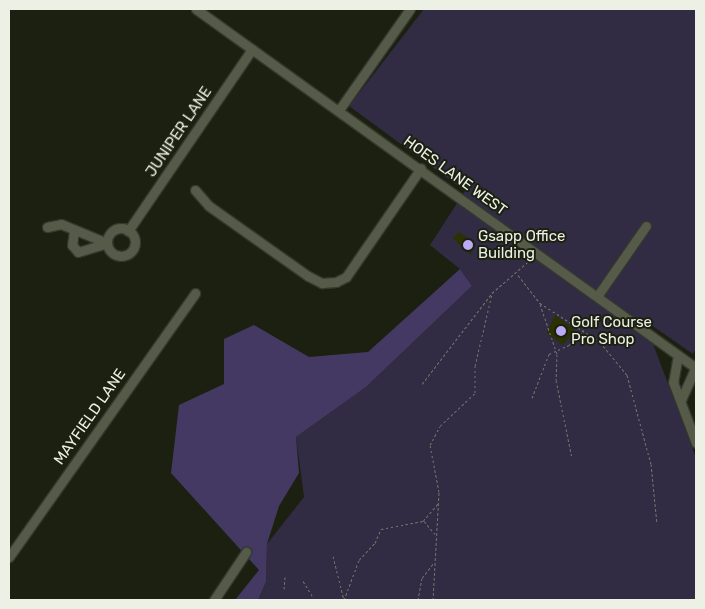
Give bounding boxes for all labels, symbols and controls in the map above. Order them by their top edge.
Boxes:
street label: JUNIPER LANE [142,84,216,180]
street label: HOES LANE WEST [400,132,510,220]
place label: Gsapp Office Building [478,227,565,262]
marker: Gsapp Office Building [462,239,474,251]
place label: Golf Course Pro Shop [571,313,652,348]
marker: Golf Course Pro Shop [555,325,567,337]
street label: MAYFIELD LANE [50,366,130,468]

